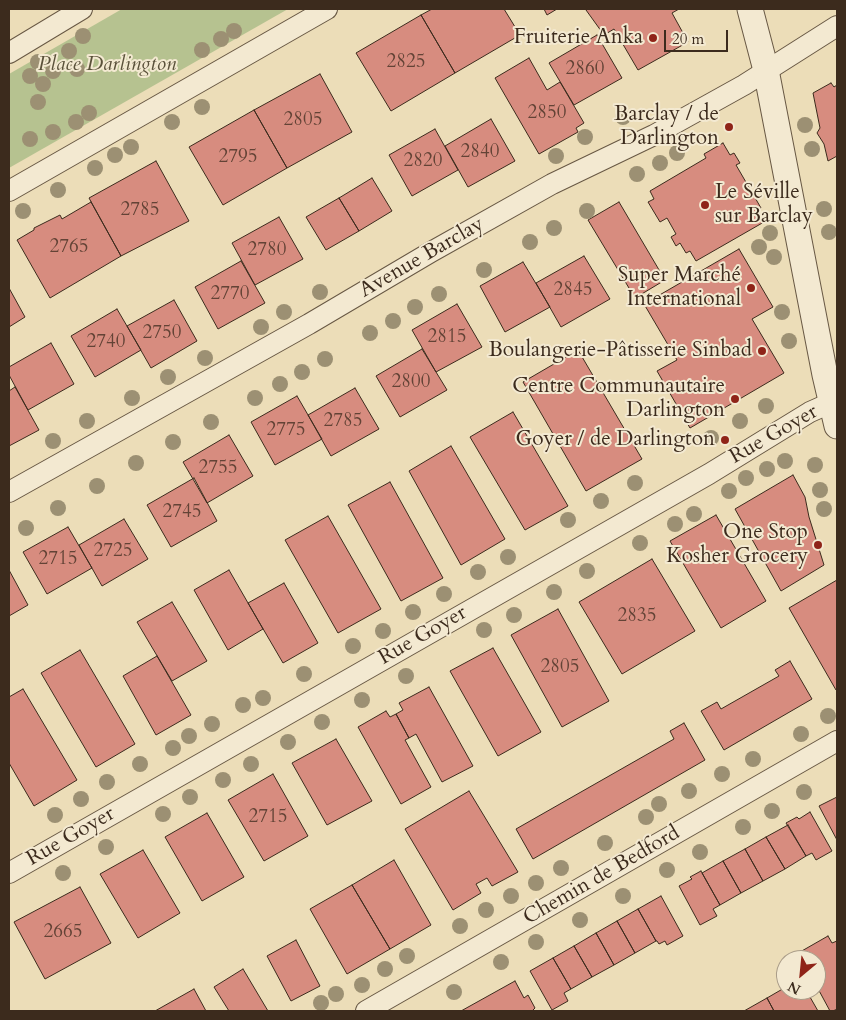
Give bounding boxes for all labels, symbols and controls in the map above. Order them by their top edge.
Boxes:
scale bar [666,20,730,52]
place label: Fruiterie Anka [514,25,643,51]
text: 20 m [672,29,704,49]
marker: Fruiterie Anka [647,32,659,44]
park label: Place Darlington [38,52,176,78]
house number: 2825 [387,52,425,74]
house number: 2860 [566,59,604,81]
place label: Barclay / de Darlington [614,102,719,152]
house number: 2850 [528,103,566,125]
house number: 2805 [284,110,322,132]
marker: Barclay / de Darlington [723,121,735,133]
house number: 2840 [461,142,499,164]
house number: 2795 [219,147,257,169]
house number: 2820 [404,151,442,173]
place label: Le Séville sur Barclay [715,180,813,230]
marker: Le Séville sur Barclay [699,199,711,211]
house number: 2785 [121,200,159,222]
street label: Avenue Barclay [355,212,489,304]
house number: 2765 [50,237,88,259]
house number: 2780 [248,240,286,262]
place label: Super Marché International [618,263,741,313]
house number: 2845 [554,280,592,302]
marker: Super Marché International [745,282,757,294]
house number: 2770 [211,284,249,306]
house number: 2750 [143,323,181,345]
house number: 2815 [428,327,466,349]
house number: 2740 [87,332,125,354]
place label: Boulangerie-Pâtisserie Sinbad [488,338,752,364]
marker: Boulangerie-Pâtisserie Sinbad [756,345,768,357]
house number: 2800 [392,372,430,394]
place label: Centre Communautaire Darlington [512,374,725,424]
marker: Centre Communautaire Darlington [729,393,741,405]
street label: Rue Goyer [725,400,823,470]
house number: 2785 [324,411,362,433]
house number: 2775 [267,420,305,442]
place label: Goyer / de Darlington [516,427,715,453]
marker: Goyer / de Darlington [719,434,731,446]
house number: 2755 [199,458,237,480]
house number: 2745 [163,502,201,524]
place label: One Stop Kosher Grocery [666,520,808,570]
marker: One Stop Kosher Grocery [812,539,824,551]
house number: 2725 [94,541,132,563]
house number: 2715 [39,549,77,571]
street label: Rue Goyer [374,601,472,671]
house number: 2835 [618,606,656,628]
house number: 2805 [541,657,579,679]
street label: Rue Goyer [22,802,120,872]
house number: 2715 [249,807,287,829]
street label: Chemin de Bedford [519,821,685,931]
house number: 2665 [44,922,82,944]
north arrow [776,950,826,1000]
text: N [784,977,804,999]

